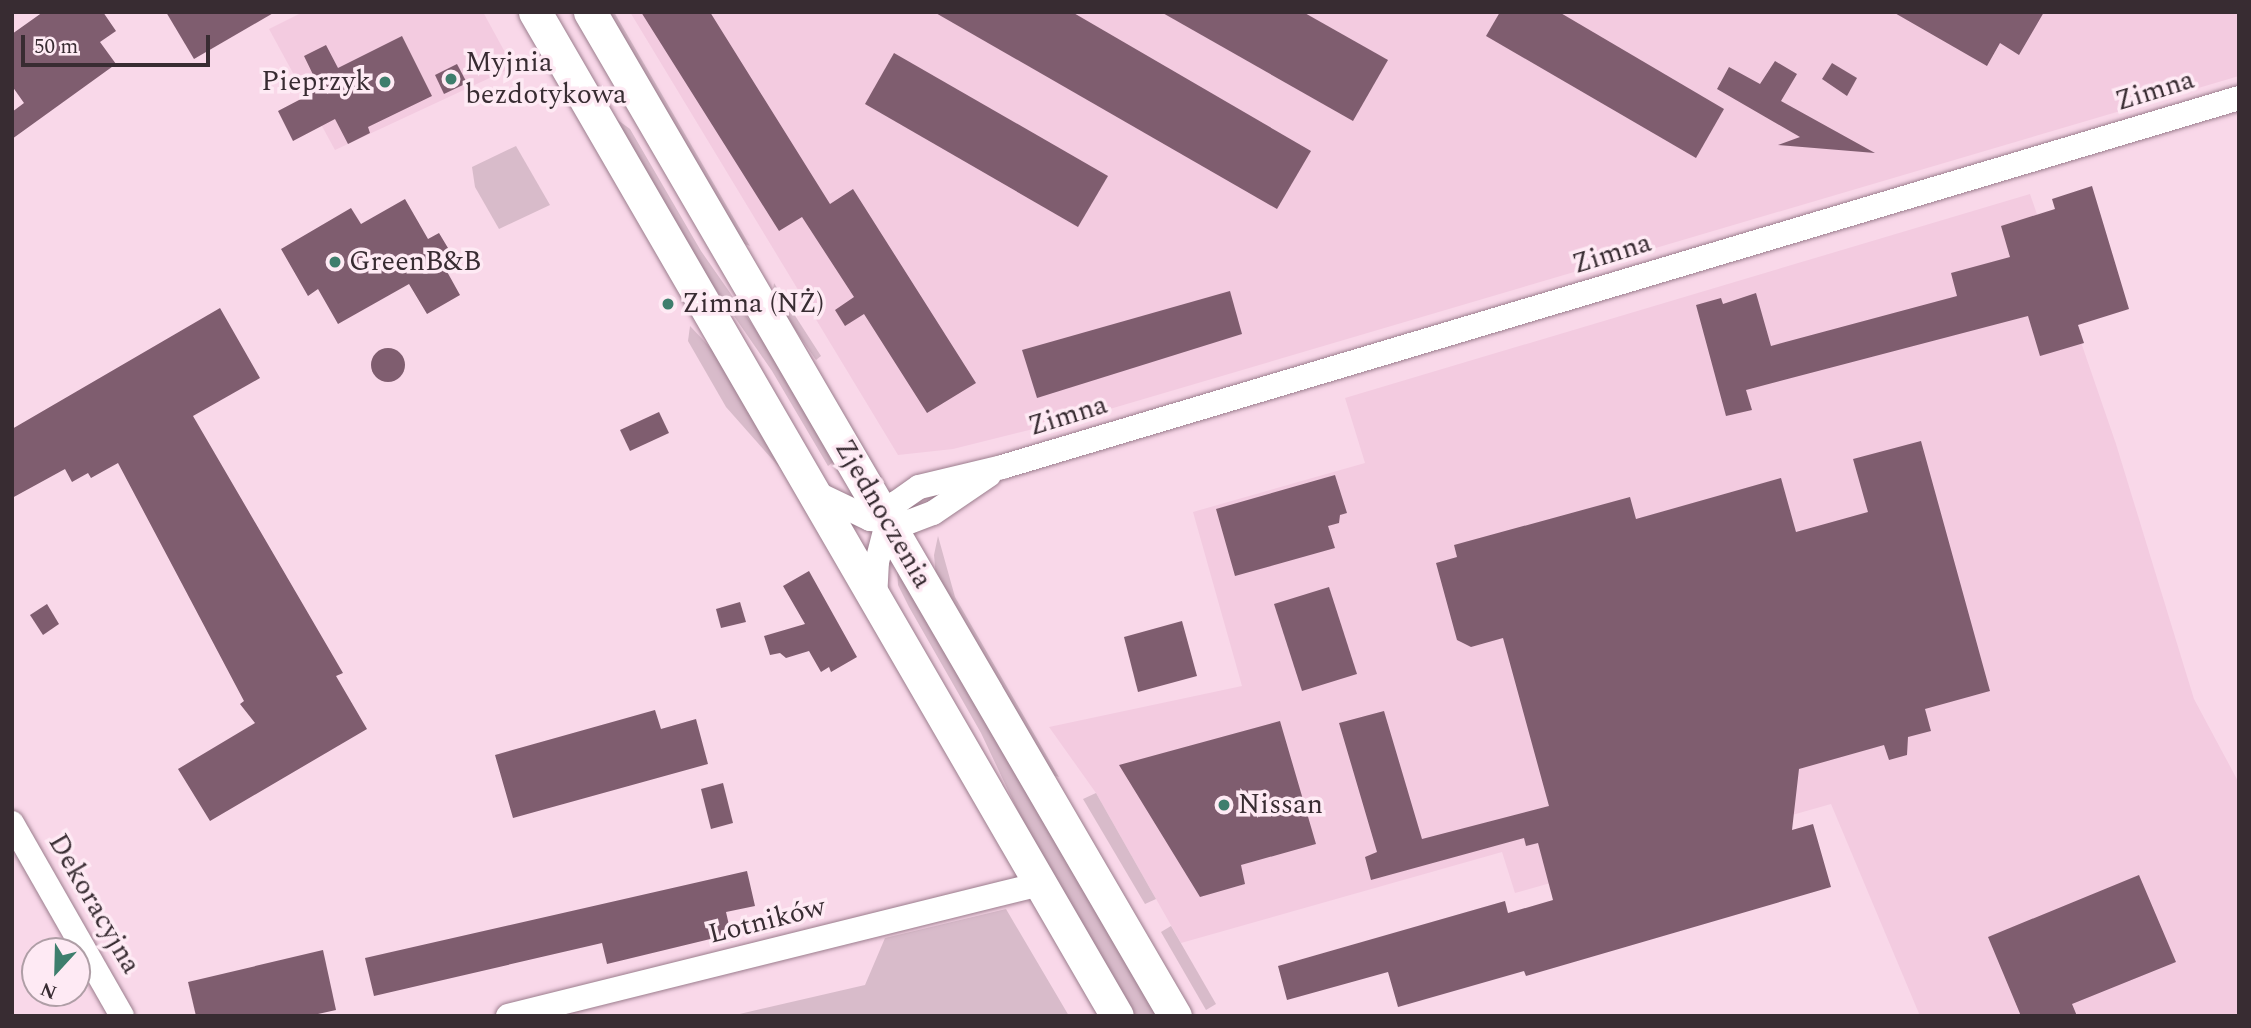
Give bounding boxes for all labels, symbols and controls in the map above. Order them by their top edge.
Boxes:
scale bar [24,21,214,65]
text: 50 m [34,31,78,63]
place label: Myjnia bezdotykowa [465,46,627,112]
street label: Zimna [2111,63,2199,119]
place label: Pieprzyk [261,65,371,99]
marker: Myjnia bezdotykowa [443,71,459,87]
marker: Pieprzyk [377,74,393,90]
street label: Zimna [1568,226,1656,282]
place label: GreenB&B [349,245,481,279]
marker: GreenB&B [327,254,343,270]
place label: Zimna (NŻ) [682,287,824,321]
marker: Zimna (NŻ) [660,296,676,312]
street label: Zimna [1024,388,1112,444]
street label: Zjednoczenia [827,434,939,594]
place label: Nissan [1238,788,1323,822]
marker: Nissan [1216,797,1232,813]
street label: Dekoracyjna [40,828,148,980]
street label: Lotników [705,890,829,952]
north arrow [21,937,91,1007]
text: N [36,974,61,1006]

